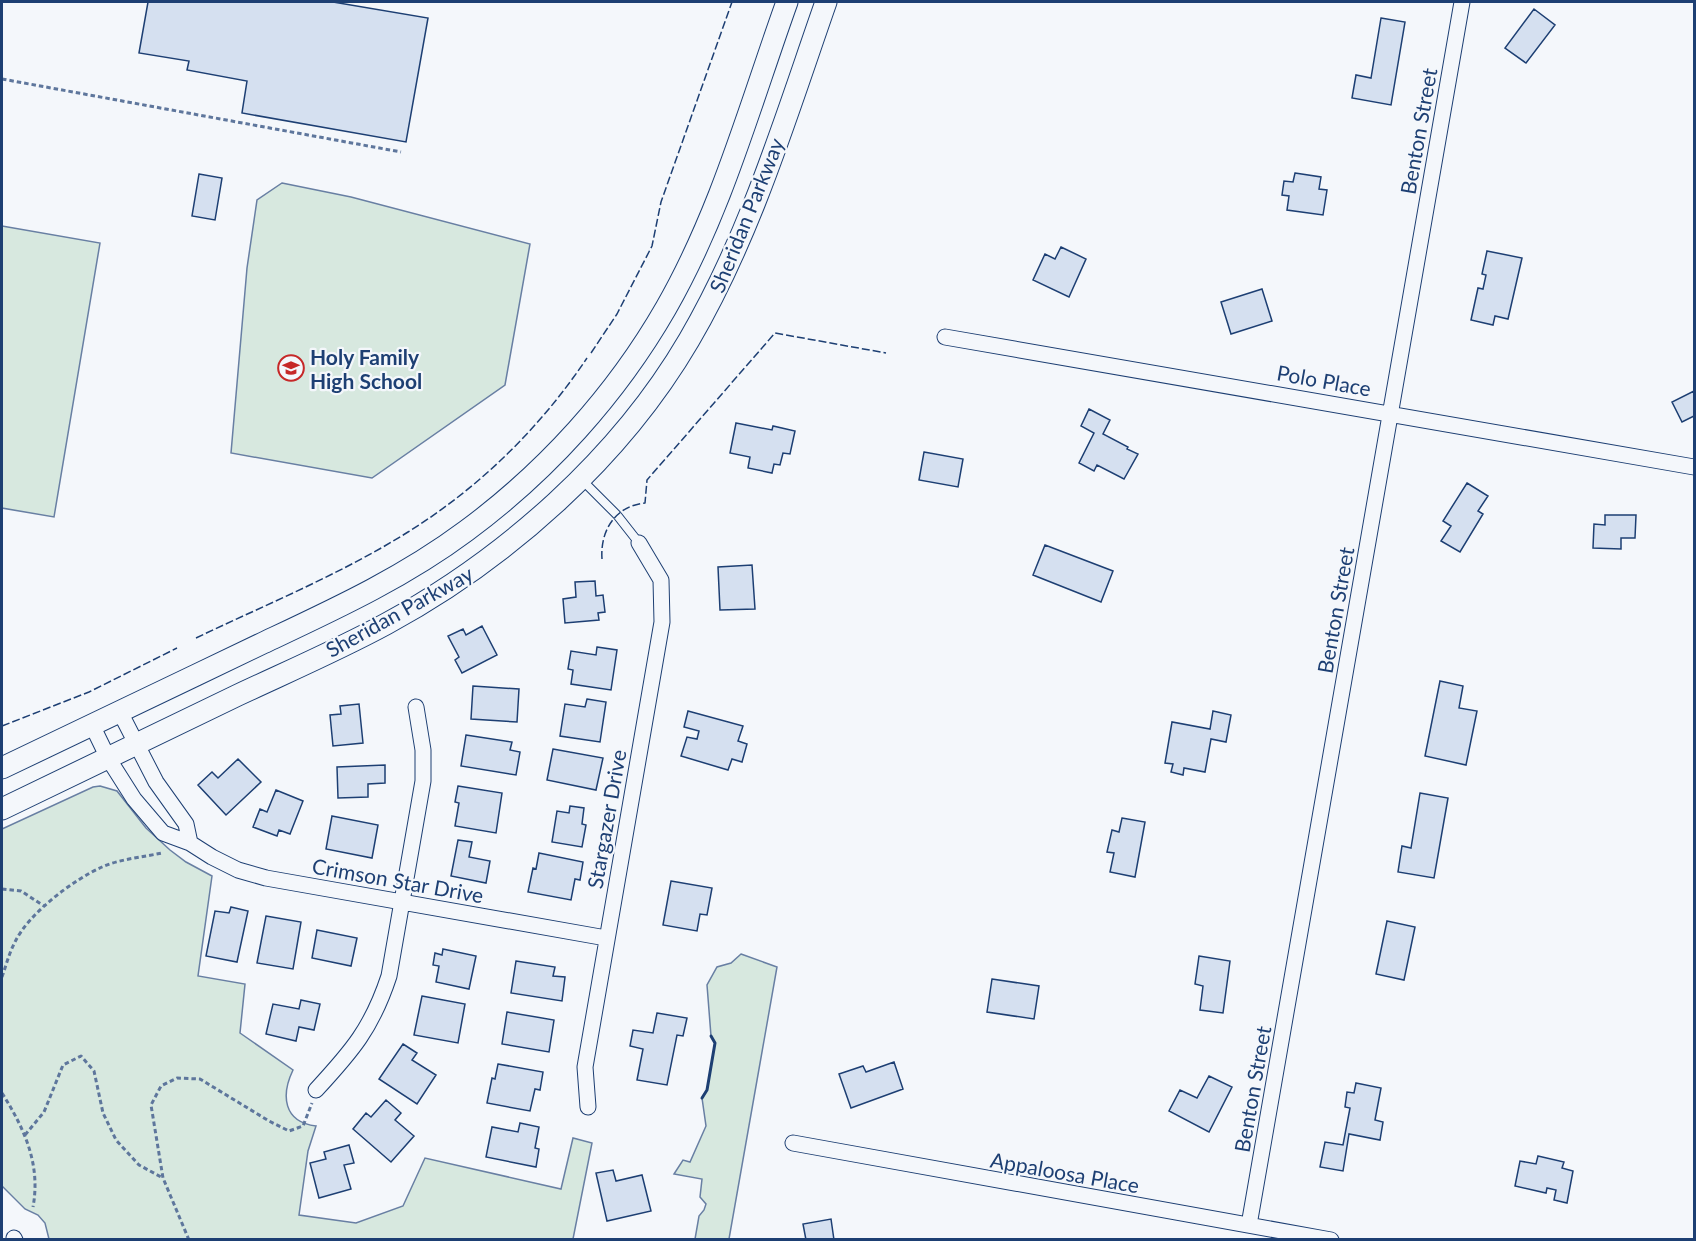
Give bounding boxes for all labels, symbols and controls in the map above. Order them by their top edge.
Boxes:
street label: Benton Street [1395,65,1441,196]
street label: Sheridan Parkway [704,134,788,296]
place label: Holy Family High School [310,344,422,393]
school or university icon: Holy Family High School [276,353,306,383]
street label: Polo Place [1275,359,1373,401]
street label: Benton Street [1312,544,1358,675]
street label: Sheridan Parkway [321,560,477,662]
street label: Stargazer Drive [581,748,631,890]
street label: Crimson Star Drive [310,853,486,907]
street label: Benton Street [1229,1023,1275,1154]
street label: Appaloosa Place [989,1147,1141,1197]

